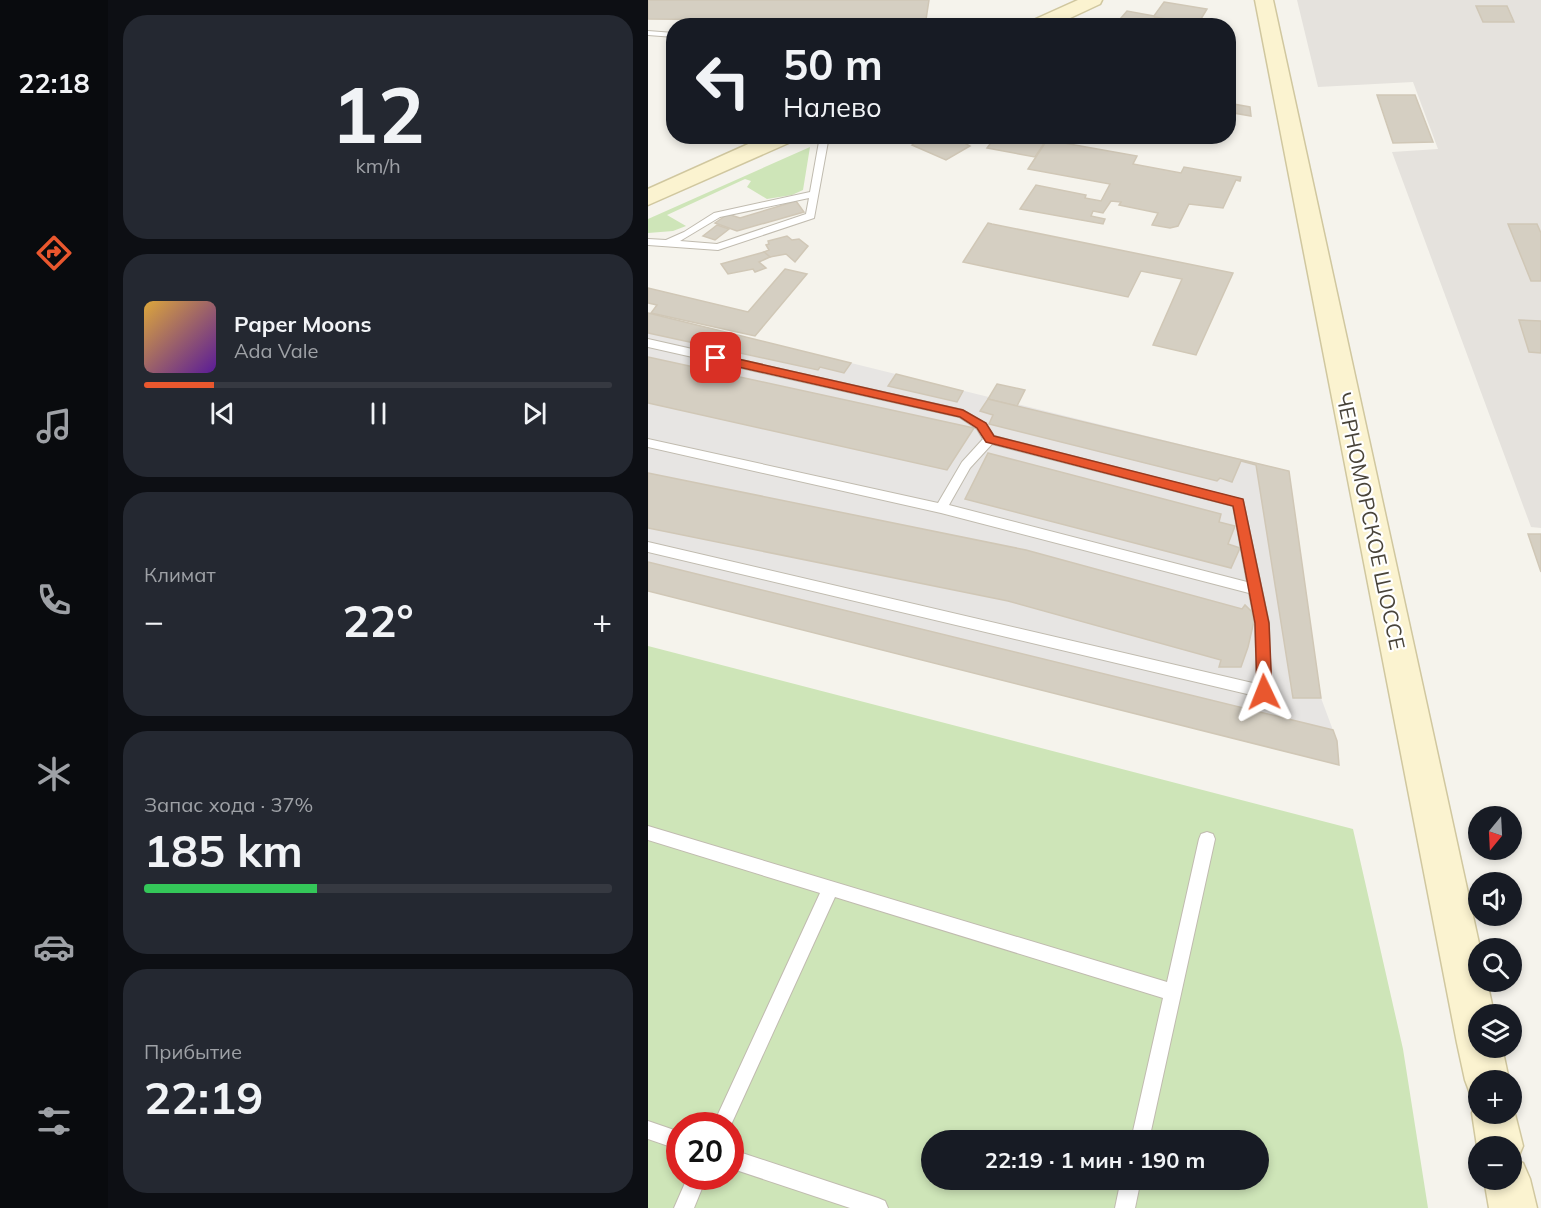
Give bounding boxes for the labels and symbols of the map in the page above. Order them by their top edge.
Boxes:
pin [690,332,741,383]
street label: ЧЕРНОМОРСКОЕ ШОССЕ [1331,390,1411,652]
position arrow [1232,660,1296,724]
north arrow [1468,806,1522,860]
speed limit sign: 20 [666,1112,744,1190]

